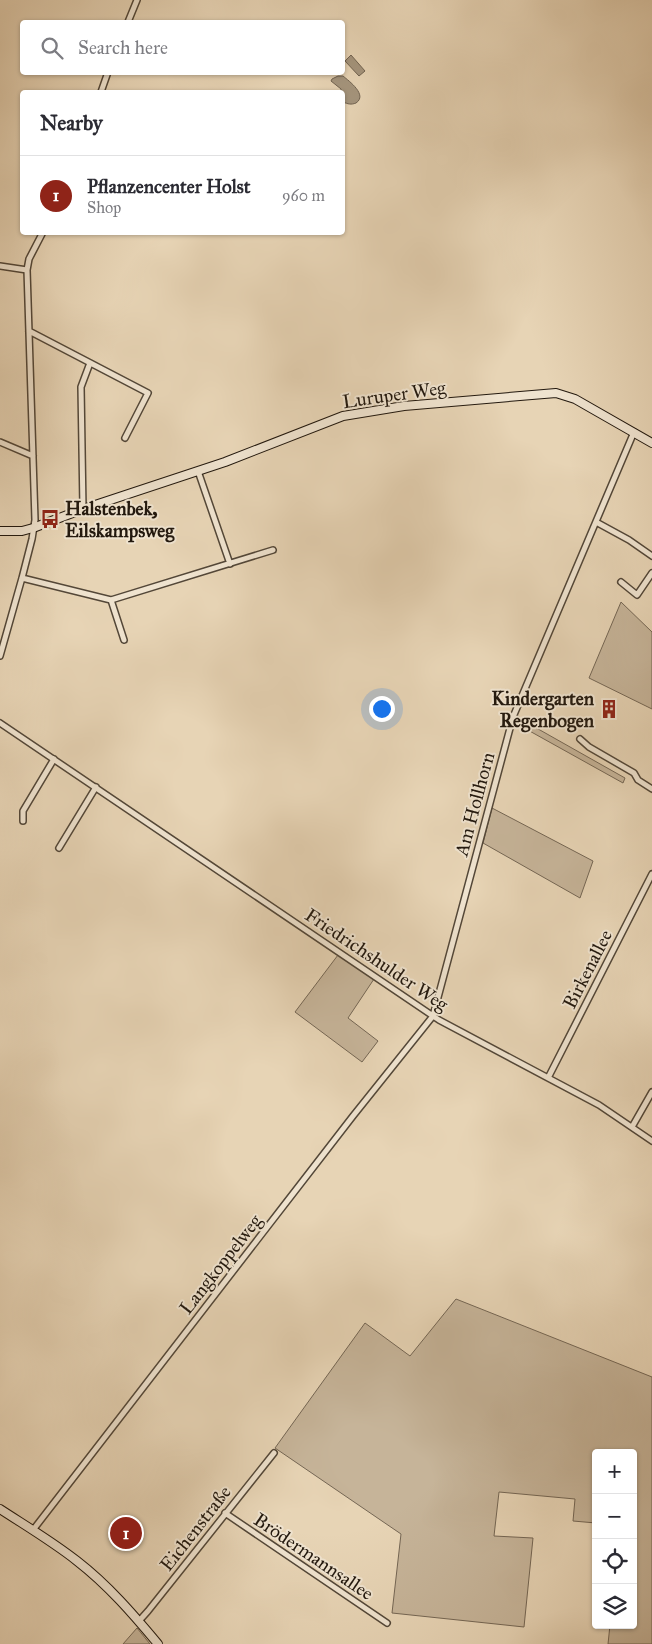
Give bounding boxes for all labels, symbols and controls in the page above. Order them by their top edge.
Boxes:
search box [20,20,345,75]
icon: search [38,34,66,62]
text: Search here [78,36,168,59]
text: Nearby [40,110,103,136]
text: Pflanzencenter Holst [87,175,251,198]
text: 1 [53,186,59,205]
text: 960 m [282,186,325,205]
text: Shop [87,198,121,217]
street label: Luruper Weg [341,376,448,414]
place label: Halstenbek, Eilskampsweg [65,497,175,543]
bus stop icon: Halstenbek, Eilskampsweg [39,508,61,530]
place label: Kindergarten Regenbogen [492,687,595,733]
your location [369,696,395,722]
building icon: Kindergarten Regenbogen [598,698,620,720]
street label: Am Hollhorn [449,750,499,860]
street label: Friedrichshulder Weg [300,903,453,1017]
street label: Birkenallee [558,926,617,1013]
street label: Langkoppelweg [174,1210,267,1319]
map controls [592,1449,637,1629]
button: + [592,1449,637,1494]
street label: Eichenstraße [155,1481,236,1576]
button: − [592,1494,637,1539]
street label: Brödermannsallee [250,1508,378,1605]
pin: 1 [110,1514,142,1552]
button: locate [592,1539,637,1584]
button: layers [592,1584,637,1629]

